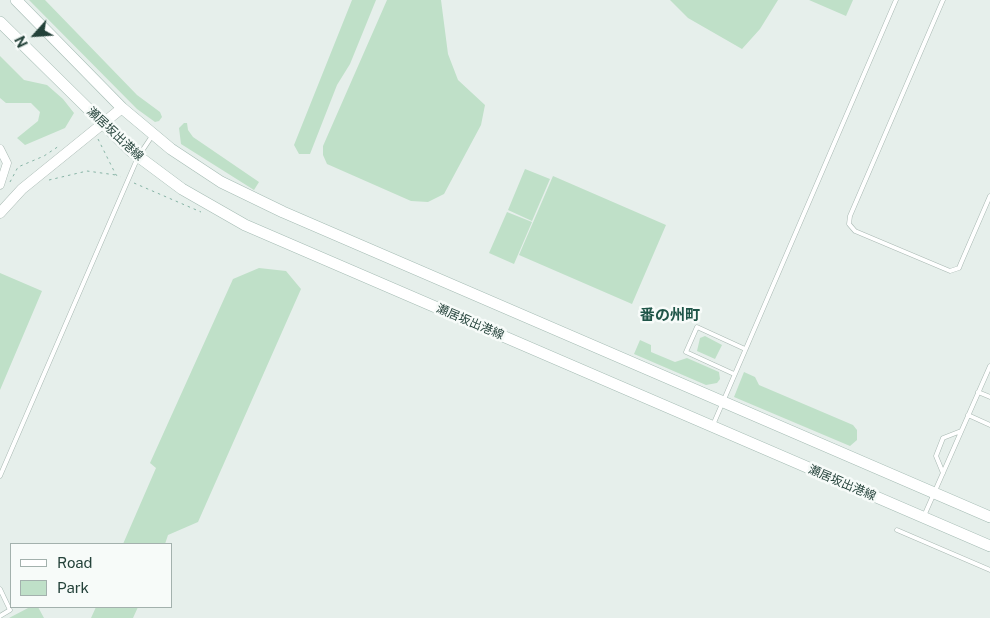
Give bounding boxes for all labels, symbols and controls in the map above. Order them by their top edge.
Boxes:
north arrow [10,10,60,60]
text: N [12,33,31,50]
street label: 瀬居坂出港線 [84,104,146,164]
street label: 瀬居坂出港線 [434,301,506,343]
district label: 番の州町 [640,306,700,324]
street label: 瀬居坂出港線 [806,462,878,504]
legend [10,543,172,608]
text: Road [57,554,93,571]
text: Park [57,579,89,596]

